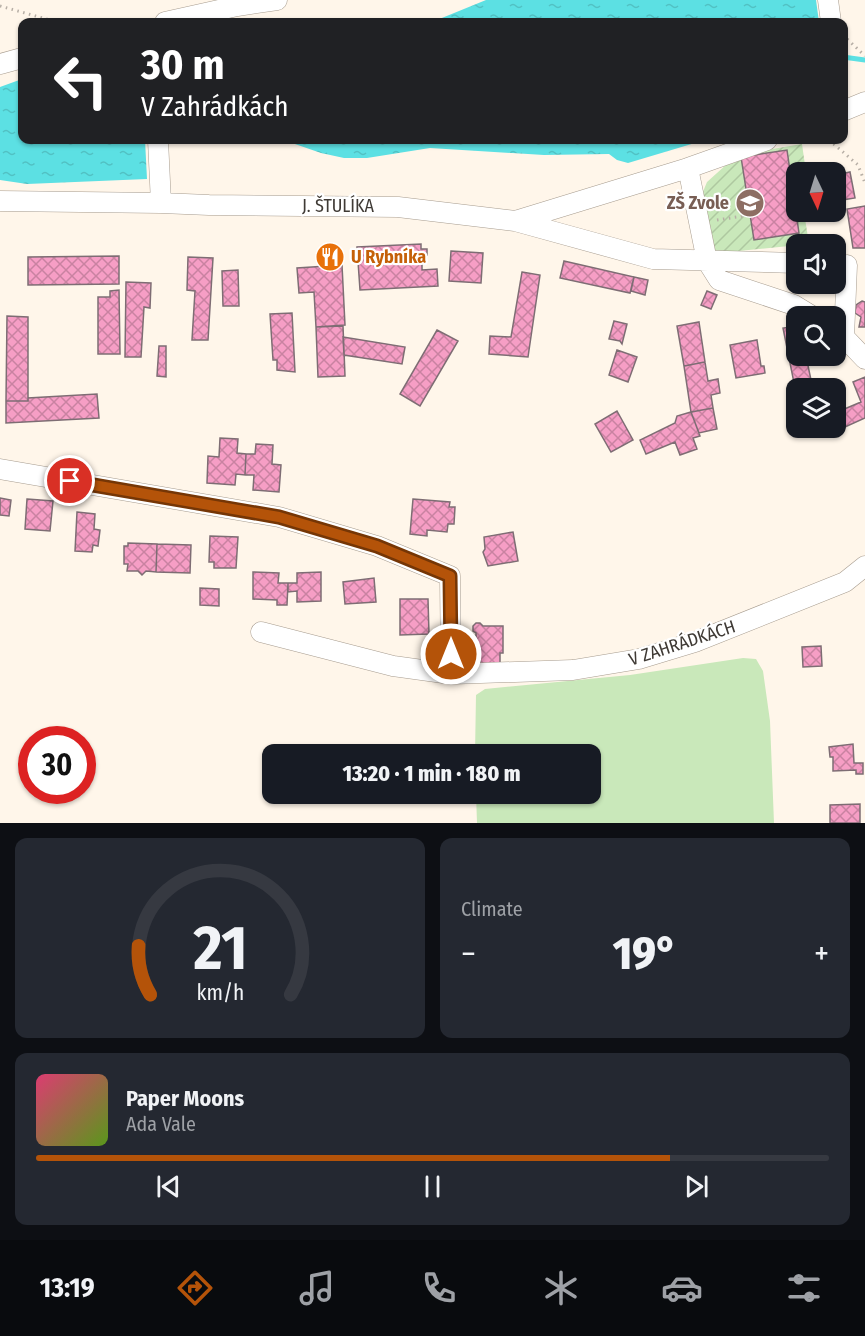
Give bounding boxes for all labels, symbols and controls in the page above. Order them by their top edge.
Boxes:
text: 30 m [141,40,225,90]
icon: left [42,42,120,120]
text: V Zahrádkách [141,91,288,123]
north arrow [786,162,846,222]
map controls [786,162,846,438]
school or university icon: ZŠ Zvole [734,187,766,219]
place label: ZŠ Zvole [667,191,729,214]
street label: J. ŠTULÍKA [302,194,375,217]
button: sound [786,234,846,294]
restaurant icon: U Rybníka [314,241,346,273]
place label: U Rybníka [351,246,426,268]
button: search [786,306,846,366]
button: layers [786,378,846,438]
pin [44,455,95,506]
icon: arrive [53,464,86,497]
street label: V ZAHRÁDKÁCH [626,614,738,671]
position arrow [419,622,483,686]
speed limit sign: 30 [18,726,96,804]
text: 13:20 · 1 min · 180 m [342,760,521,787]
text: Climate [461,897,523,921]
text: 21 [192,911,247,986]
text: 19° [613,927,677,981]
text: − [461,934,476,974]
text: + [814,934,829,974]
text: km/h [196,980,244,1006]
text: Paper Moons [126,1085,244,1112]
text: Ada Vale [126,1112,196,1136]
icon: previous [152,1170,185,1203]
icon: pause [416,1170,449,1203]
icon: next [680,1170,713,1203]
icon: directions [174,1267,216,1309]
icon: music [296,1267,338,1309]
icon: phone [418,1267,460,1309]
icon: climate [540,1267,582,1309]
icon: car [661,1267,703,1309]
icon: filters [783,1267,825,1309]
text: 13:19 [40,1272,95,1304]

